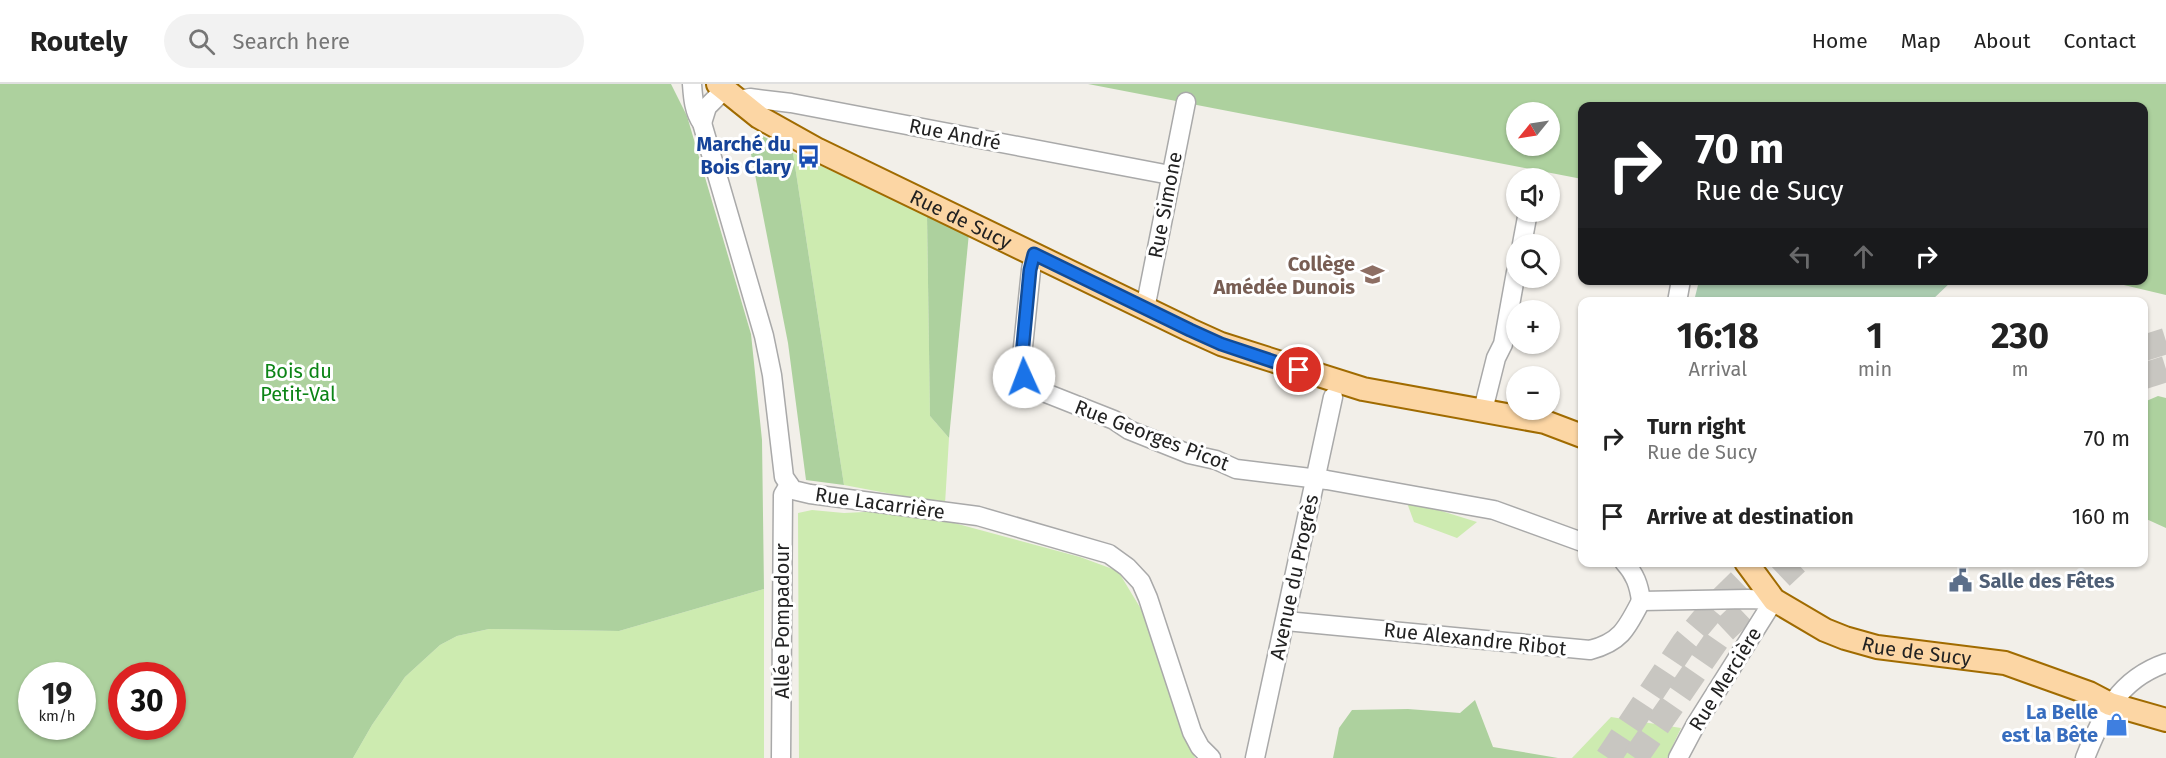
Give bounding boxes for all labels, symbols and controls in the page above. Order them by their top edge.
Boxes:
search box [164,14,584,68]
text: Routely [30,25,128,58]
icon: search [185,25,218,58]
text: Search here [233,28,350,55]
text: Home [1812,28,1868,54]
text: Map [1901,28,1941,54]
text: About [1974,28,2031,54]
text: Contact [2064,28,2136,54]
north arrow [1506,102,1560,156]
map controls [1506,102,1560,420]
street label: Rue André [907,113,1003,155]
text: 70 m [1695,124,1784,174]
icon: right [1596,126,1674,204]
place label: Marché du Bois Clary [697,132,792,179]
bus stop icon: Marché du Bois Clary [796,143,822,169]
street label: Rue Simone [1143,150,1187,260]
button: sound [1506,168,1560,222]
text: Rue de Sucy [1695,175,1844,207]
street label: Rue de Sucy [906,184,1016,254]
button: search [1506,234,1560,288]
icon: left [1784,240,1817,273]
icon: ahead [1847,240,1880,273]
icon: right [1910,240,1943,273]
place label: Collège Amédée Dunois [1212,252,1355,299]
school or university icon: Collège Amédée Dunois [1360,262,1386,288]
button: + [1506,300,1560,354]
text: 16:18 [1677,314,1759,358]
text: 1 [1867,314,1883,358]
text: 230 [1991,314,2049,358]
pin [1273,344,1324,395]
position arrow [992,345,1056,409]
icon: arrive [1282,353,1315,386]
text: Arrival [1689,357,1747,381]
text: min [1858,357,1892,381]
text: m [2011,357,2029,381]
park label: Bois du Petit-Val [260,359,336,406]
button: − [1506,366,1560,420]
street label: Rue Georges Picot [1071,395,1233,476]
text: Turn right [1647,413,1746,440]
icon: right [1596,422,1629,455]
text: 70 m [2084,425,2130,452]
text: Rue de Sucy [1647,440,1757,464]
street label: Rue Lacarrière [814,482,946,524]
street label: Avenue du Progrès [1265,492,1323,662]
icon: arrive [1596,500,1629,533]
text: Arrive at destination [1647,503,1854,530]
text: 160 m [2072,503,2130,530]
street label: Allée Pompadour [770,543,794,699]
public building icon: Salle des Fêtes [1948,568,1974,594]
place label: Salle des Fêtes [1979,569,2115,593]
street label: Rue Alexandre Ribot [1382,617,1568,661]
street label: Rue Mercière [1684,623,1766,735]
street label: Rue de Sucy [1859,631,1973,671]
speed limit sign: 30 [108,662,186,740]
text: 19 [42,676,72,712]
place label: La Belle est la Bête [2002,700,2098,747]
text: km/h [38,707,76,725]
shop icon: La Belle est la Bête [2103,711,2129,737]

